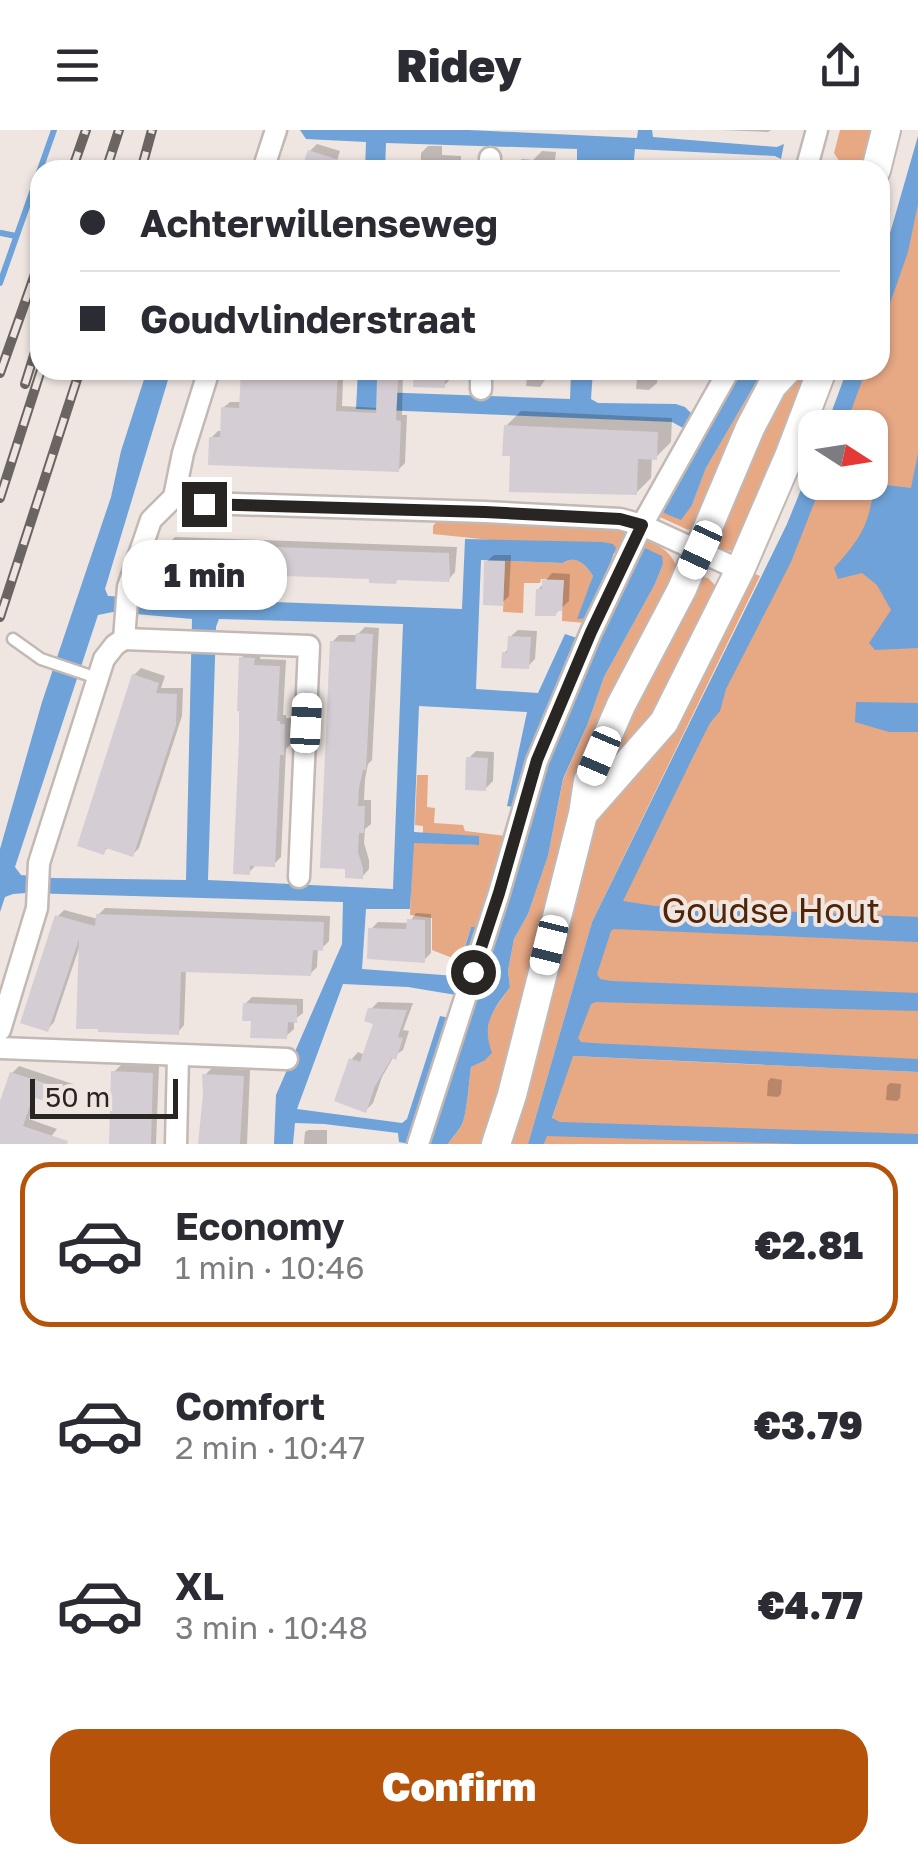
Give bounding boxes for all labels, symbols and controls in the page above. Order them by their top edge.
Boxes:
icon: menu [50,38,105,93]
text: Ridey [396,38,522,92]
icon: share [813,38,868,93]
text: Achterwillenseweg [140,200,498,245]
text: Goudvlinderstraat [140,296,476,341]
north arrow [798,410,888,500]
map controls [798,410,888,500]
route end [182,482,227,527]
car [674,516,726,584]
callout: 1 min [121,539,286,609]
text: 1 min [164,556,245,594]
car [289,692,323,754]
car [573,723,625,789]
park label: Goudse Hout [662,889,880,931]
car [527,912,571,978]
route start [451,950,496,995]
scale bar [30,1074,178,1118]
text: 50 m [45,1080,110,1113]
icon: car [55,1200,145,1290]
text: Economy [175,1203,344,1248]
text: €2.81 [755,1222,863,1267]
text: 1 min · 10:46 [175,1248,365,1286]
icon: car [55,1380,145,1470]
text: Comfort [175,1383,325,1428]
text: €3.79 [754,1402,863,1447]
text: 2 min · 10:47 [175,1428,365,1466]
icon: car [55,1560,145,1650]
text: XL [175,1563,224,1608]
text: €4.77 [757,1582,863,1627]
text: 3 min · 10:48 [175,1608,368,1646]
button: Confirm [50,1729,868,1844]

